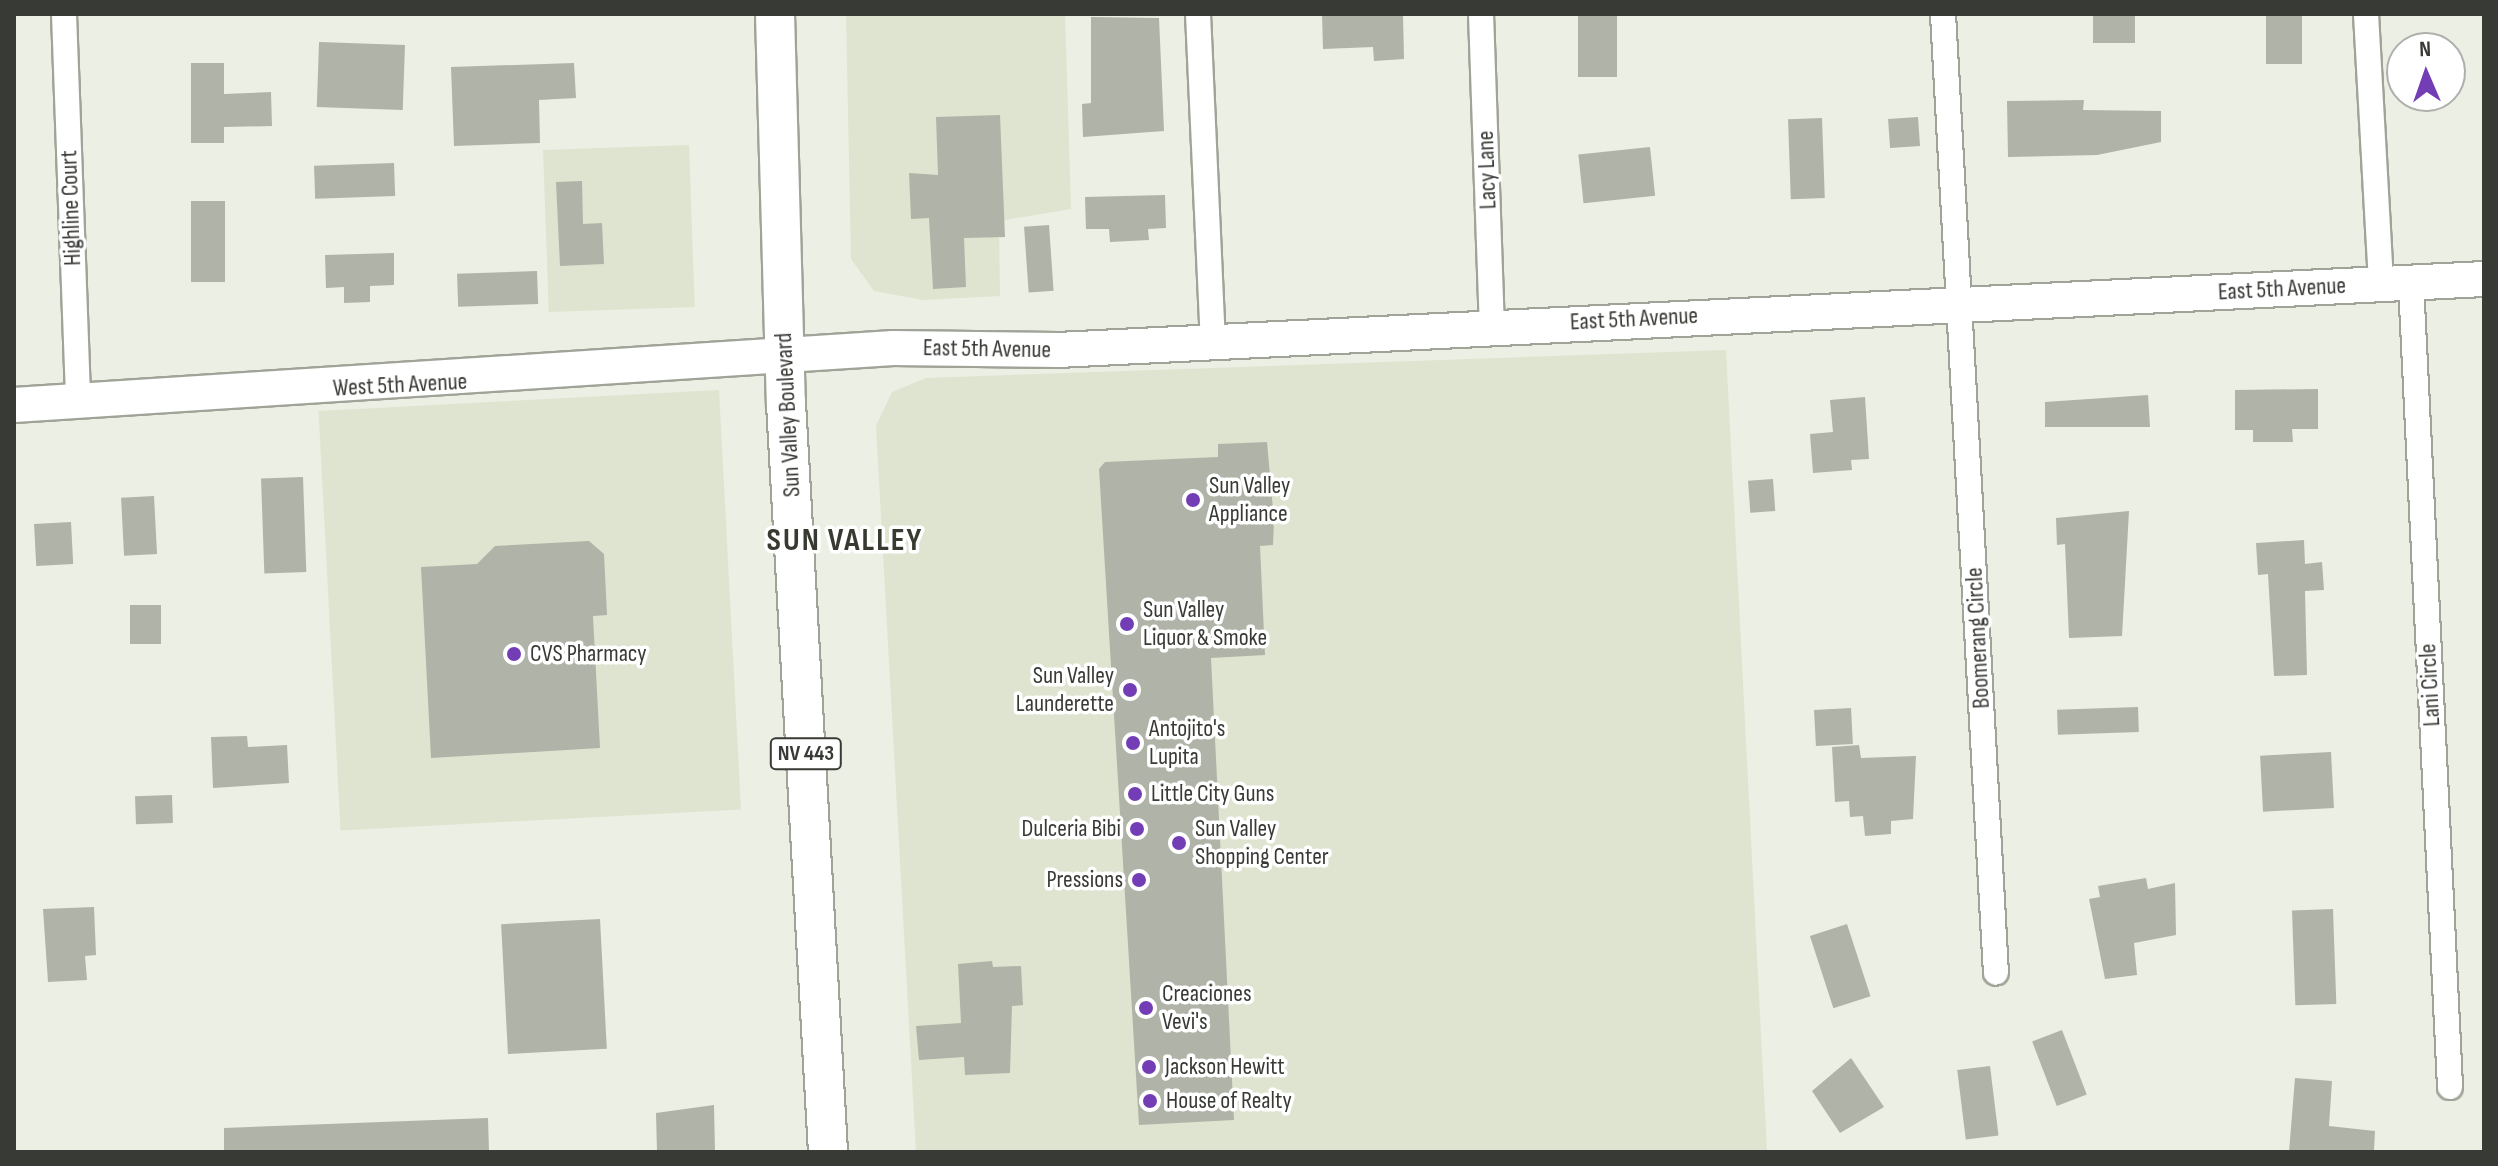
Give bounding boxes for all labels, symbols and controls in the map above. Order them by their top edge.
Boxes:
north arrow [2386,32,2466,112]
text: N [2419,36,2432,63]
street label: Lacy Lane [1471,130,1503,210]
street label: Highline Court [55,150,87,266]
street label: East 5th Avenue [2217,271,2347,307]
street label: East 5th Avenue [1569,301,1699,337]
street label: Sun Valley Boulevard [769,332,807,498]
street label: East 5th Avenue [923,333,1051,365]
street label: West 5th Avenue [332,367,468,403]
place label: Sun Valley Appliance [1209,472,1290,528]
marker: Sun Valley Appliance [1184,491,1202,509]
district label: SUN VALLEY [767,522,923,560]
street label: Boomerang Circle [1960,567,1996,709]
place label: Sun Valley Liquor & Smoke [1143,596,1267,652]
marker: Sun Valley Liquor & Smoke [1118,615,1136,633]
place label: CVS Pharmacy [530,640,647,668]
street label: Lani Circle [2413,643,2447,727]
marker: CVS Pharmacy [505,645,523,663]
place label: Sun Valley Launderette [1016,662,1114,718]
marker: Sun Valley Launderette [1121,681,1139,699]
place label: Antojito's Lupita [1149,715,1225,771]
marker: Antojito's Lupita [1124,734,1142,752]
road number: NV 443 [768,736,844,772]
place label: Little City Guns [1151,780,1274,808]
marker: Little City Guns [1126,785,1144,803]
place label: Dulceria Bibi [1022,815,1121,843]
place label: Sun Valley Shopping Center [1195,815,1329,871]
marker: Dulceria Bibi [1128,820,1146,838]
marker: Sun Valley Shopping Center [1170,834,1188,852]
place label: Pressions [1046,866,1123,894]
marker: Pressions [1130,871,1148,889]
place label: Creaciones Vevi's [1162,980,1251,1036]
marker: Creaciones Vevi's [1137,999,1155,1017]
place label: Jackson Hewitt [1165,1053,1285,1081]
marker: Jackson Hewitt [1140,1058,1158,1076]
place label: House of Realty [1166,1087,1292,1115]
marker: House of Realty [1141,1092,1159,1110]

